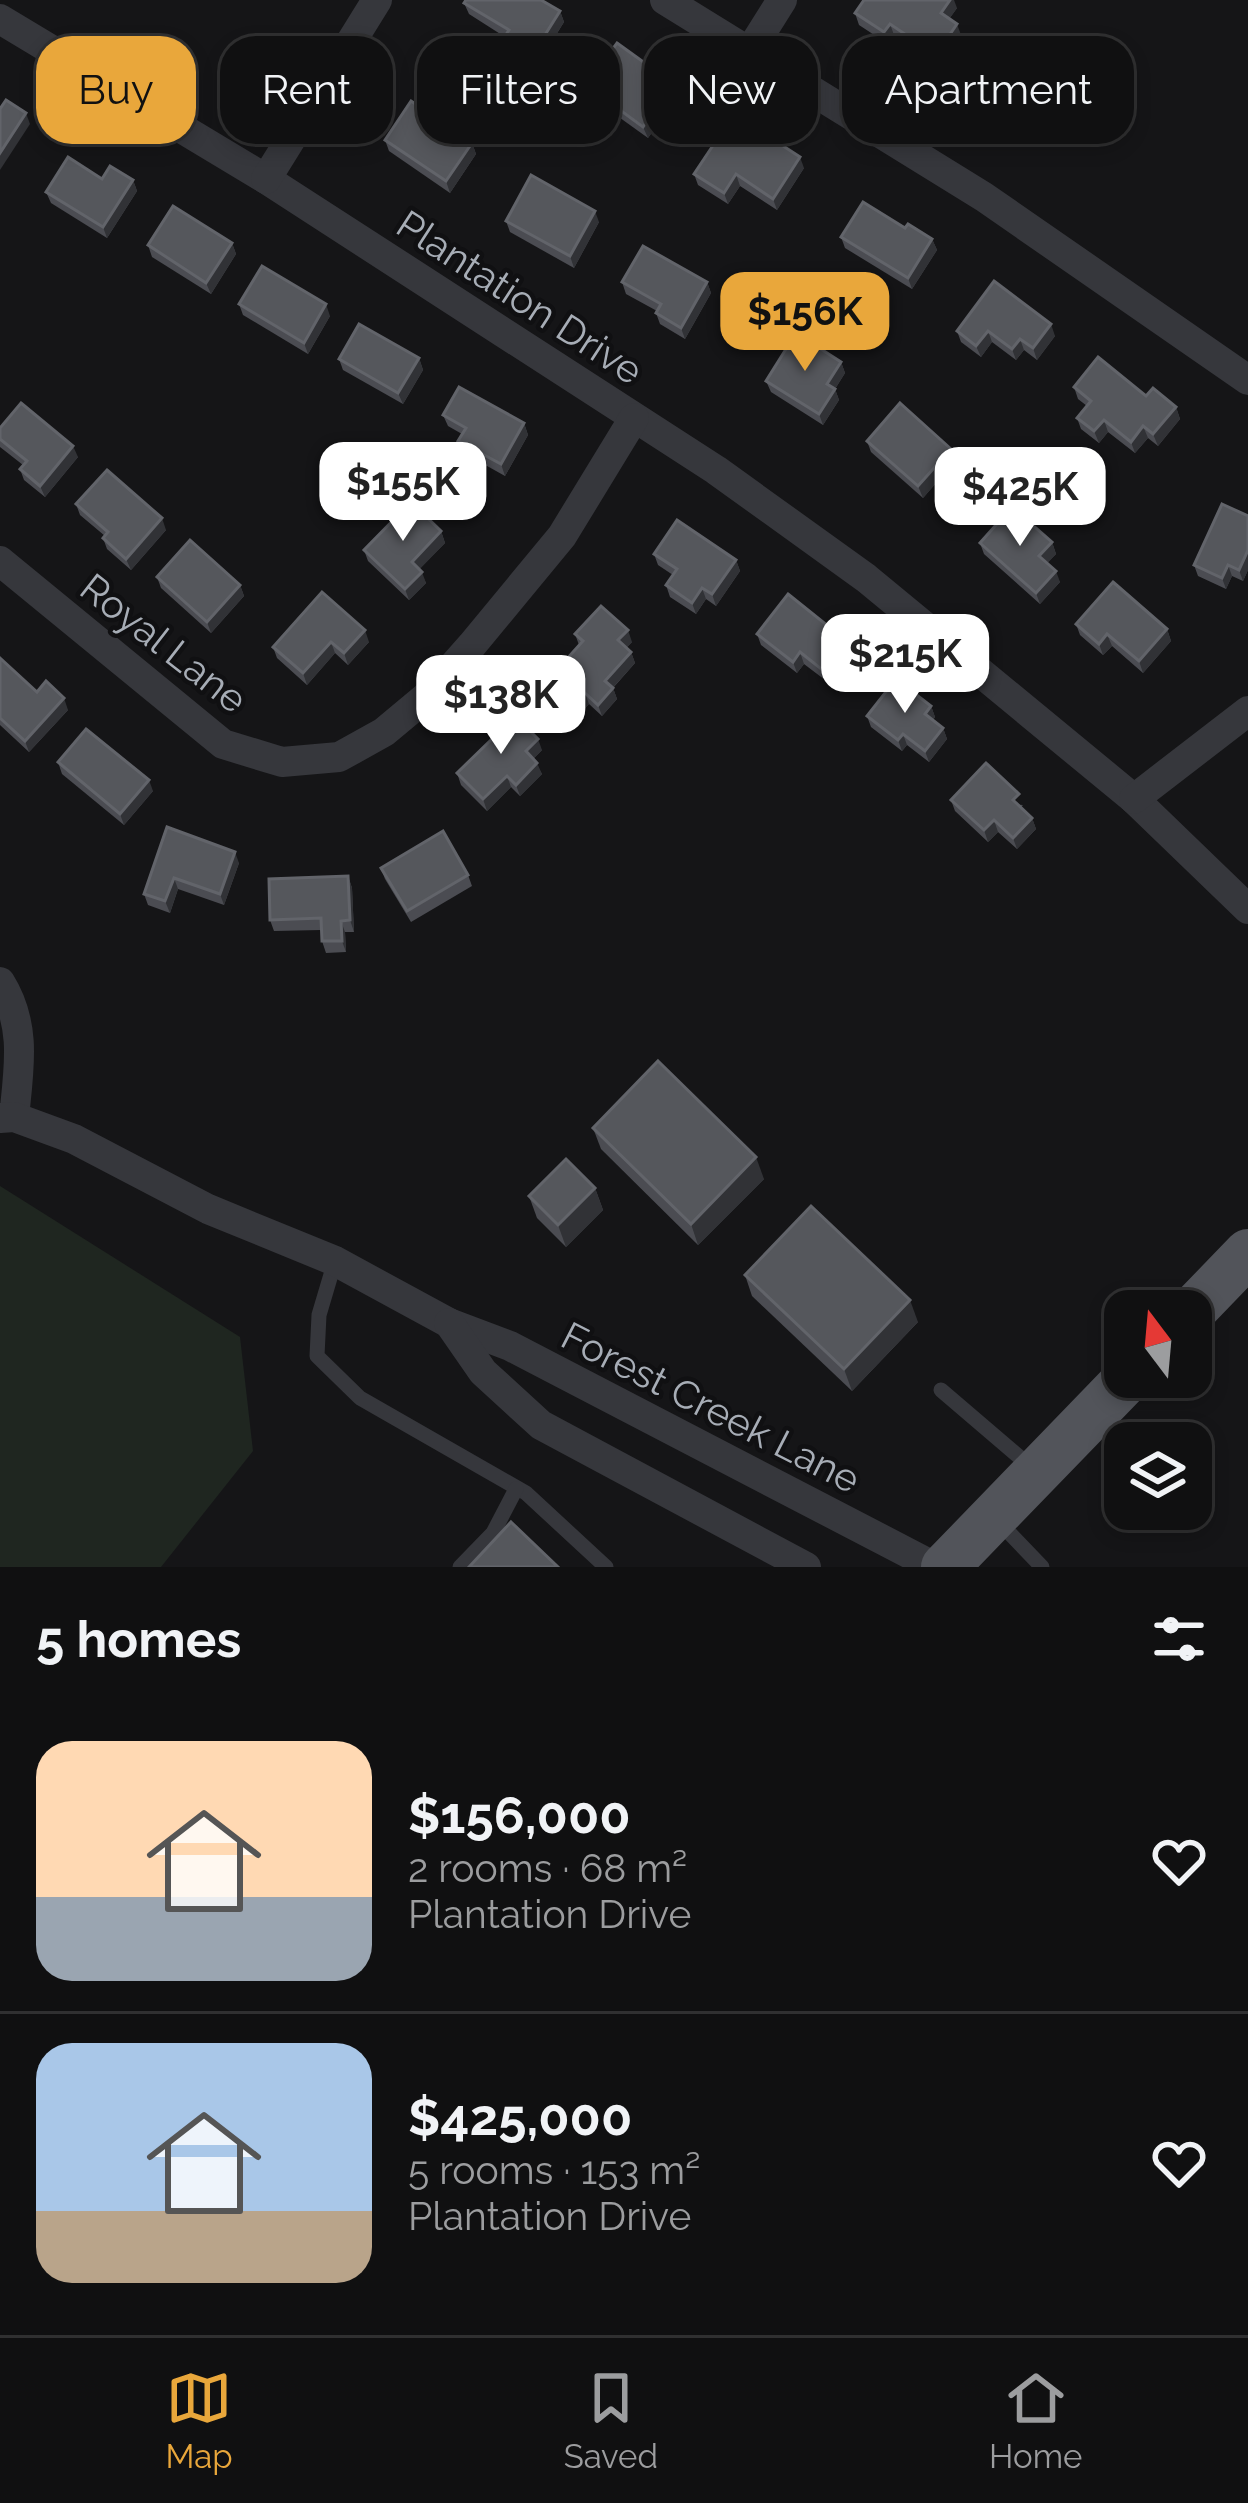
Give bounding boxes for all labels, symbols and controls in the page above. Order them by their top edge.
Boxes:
chip: Buy [36,36,196,144]
chip: Rent [220,36,393,144]
chip: Filters [417,36,620,144]
chip: New [644,36,818,144]
chip: Apartment [842,36,1134,144]
street label: Plantation Drive [389,201,651,393]
pin: $156K [721,272,889,374]
text: $156K [747,288,863,334]
pin: $155K [319,442,487,544]
pin: $425K [936,447,1104,549]
text: $155K [346,458,460,504]
text: $425K [962,463,1078,509]
street label: Royal Lane [72,564,256,722]
pin: $215K [821,614,989,716]
text: $215K [848,630,962,676]
pin: $138K [417,655,585,757]
text: $138K [443,671,559,717]
north arrow [1104,1290,1212,1398]
map controls [1104,1290,1212,1530]
street label: Forest Creek Lane [554,1312,868,1502]
button: layers [1104,1422,1212,1530]
icon: filters [1146,1606,1212,1672]
text: 5 homes [36,1609,241,1669]
text: $156,000 [408,1785,631,1845]
icon: home [132,1789,276,1933]
icon: heart [1146,1828,1212,1894]
text: 2 rooms · 68 m² [408,1845,687,1891]
text: Plantation Drive [408,1891,691,1937]
text: $425,000 [408,2087,632,2147]
icon: home [132,2091,276,2235]
icon: heart [1146,2130,1212,2196]
text: 5 rooms · 153 m² [408,2147,700,2193]
text: Plantation Drive [408,2193,691,2239]
tab: Map [166,2365,233,2476]
tab: Saved [564,2365,658,2476]
tab: Home [989,2365,1082,2476]

